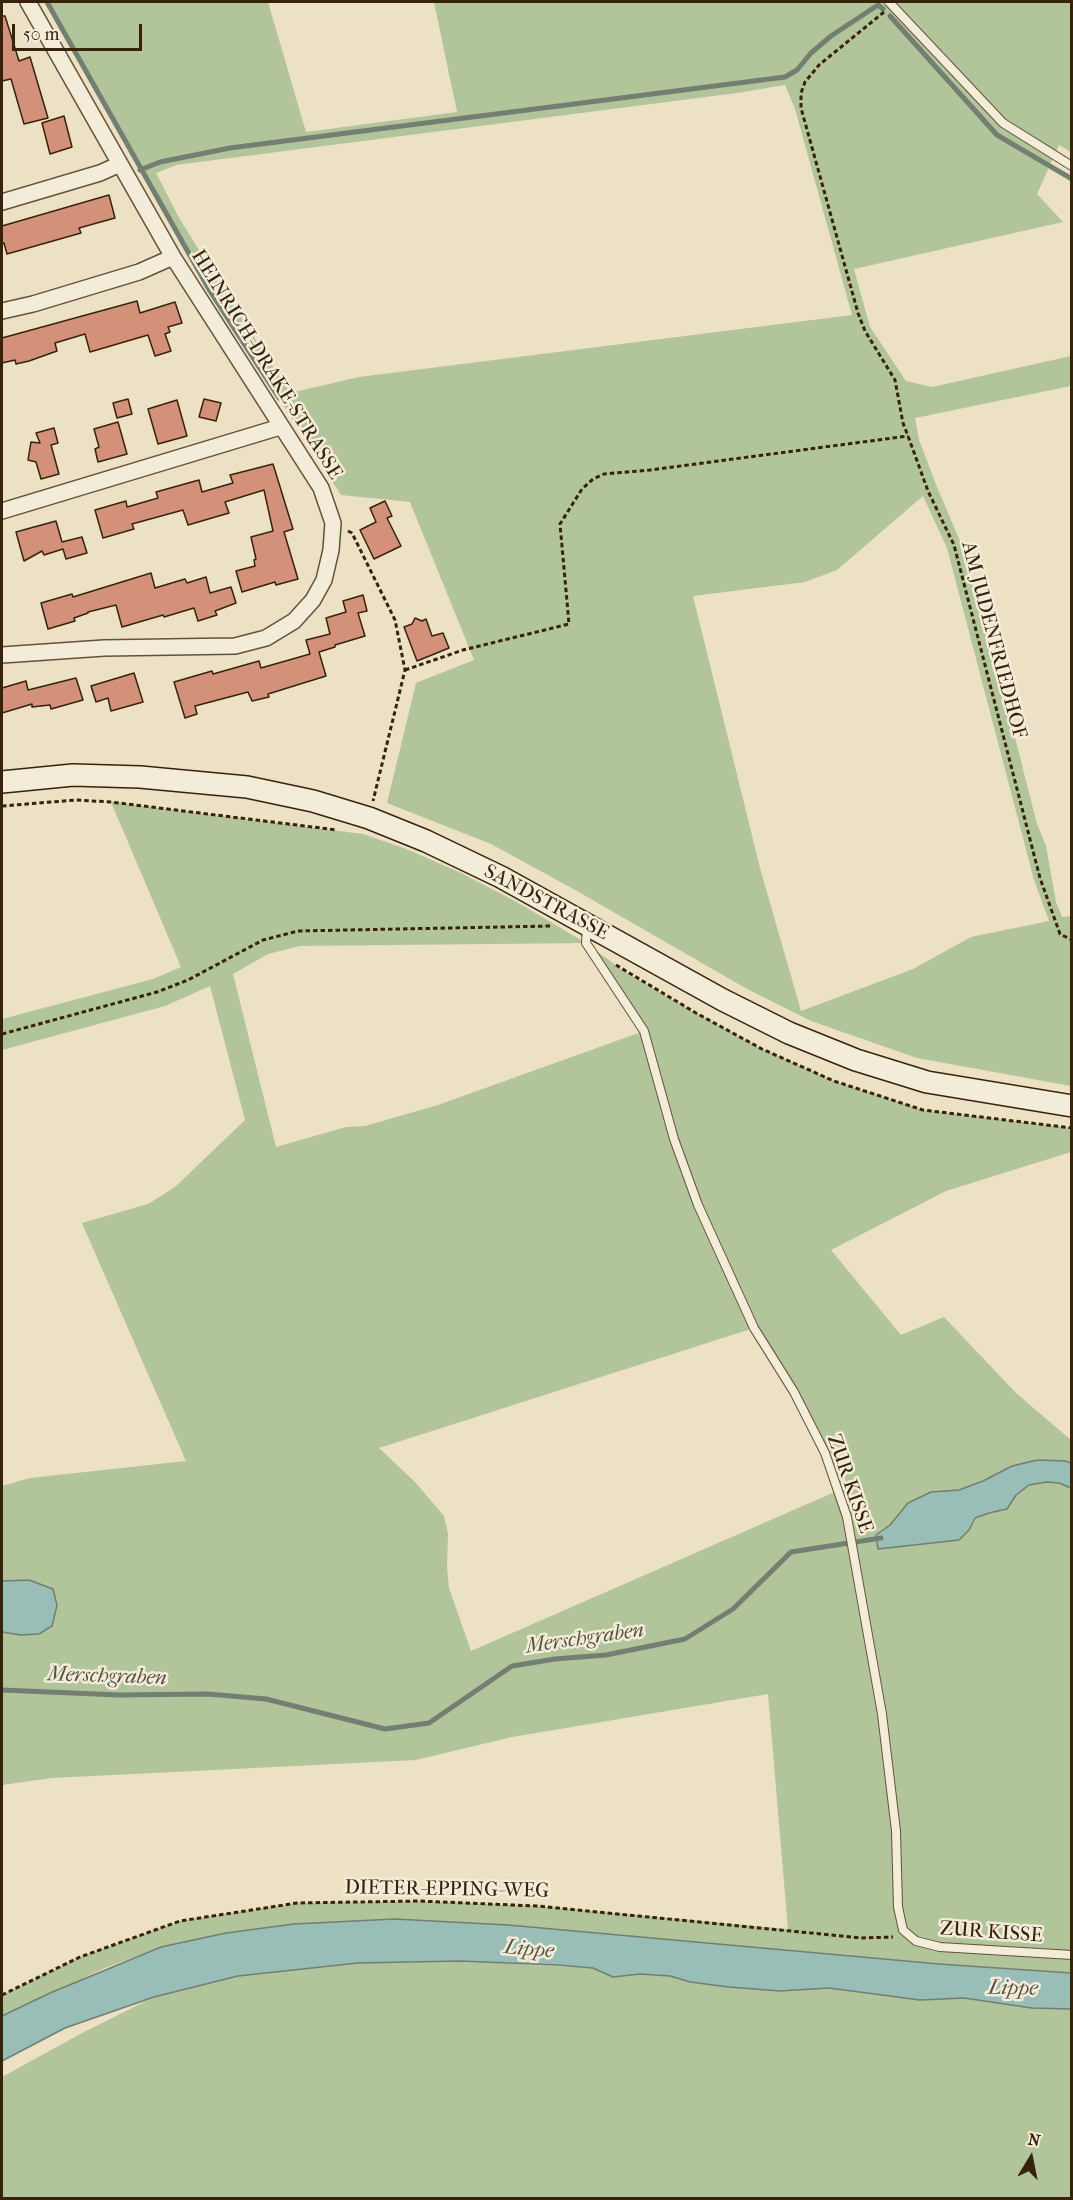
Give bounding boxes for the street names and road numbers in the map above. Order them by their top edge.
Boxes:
street label: HEINRICH-DRAKE-STRASSE [185,246,347,484]
street label: AM JUDENFRIEDHOF [955,539,1031,741]
street label: SANDSTRASSE [479,860,613,946]
street label: ZUR KISSE [821,1431,877,1537]
street label: DIETER-EPPING-WEG [344,1876,550,1904]
street label: ZUR KISSE [939,1917,1043,1949]

